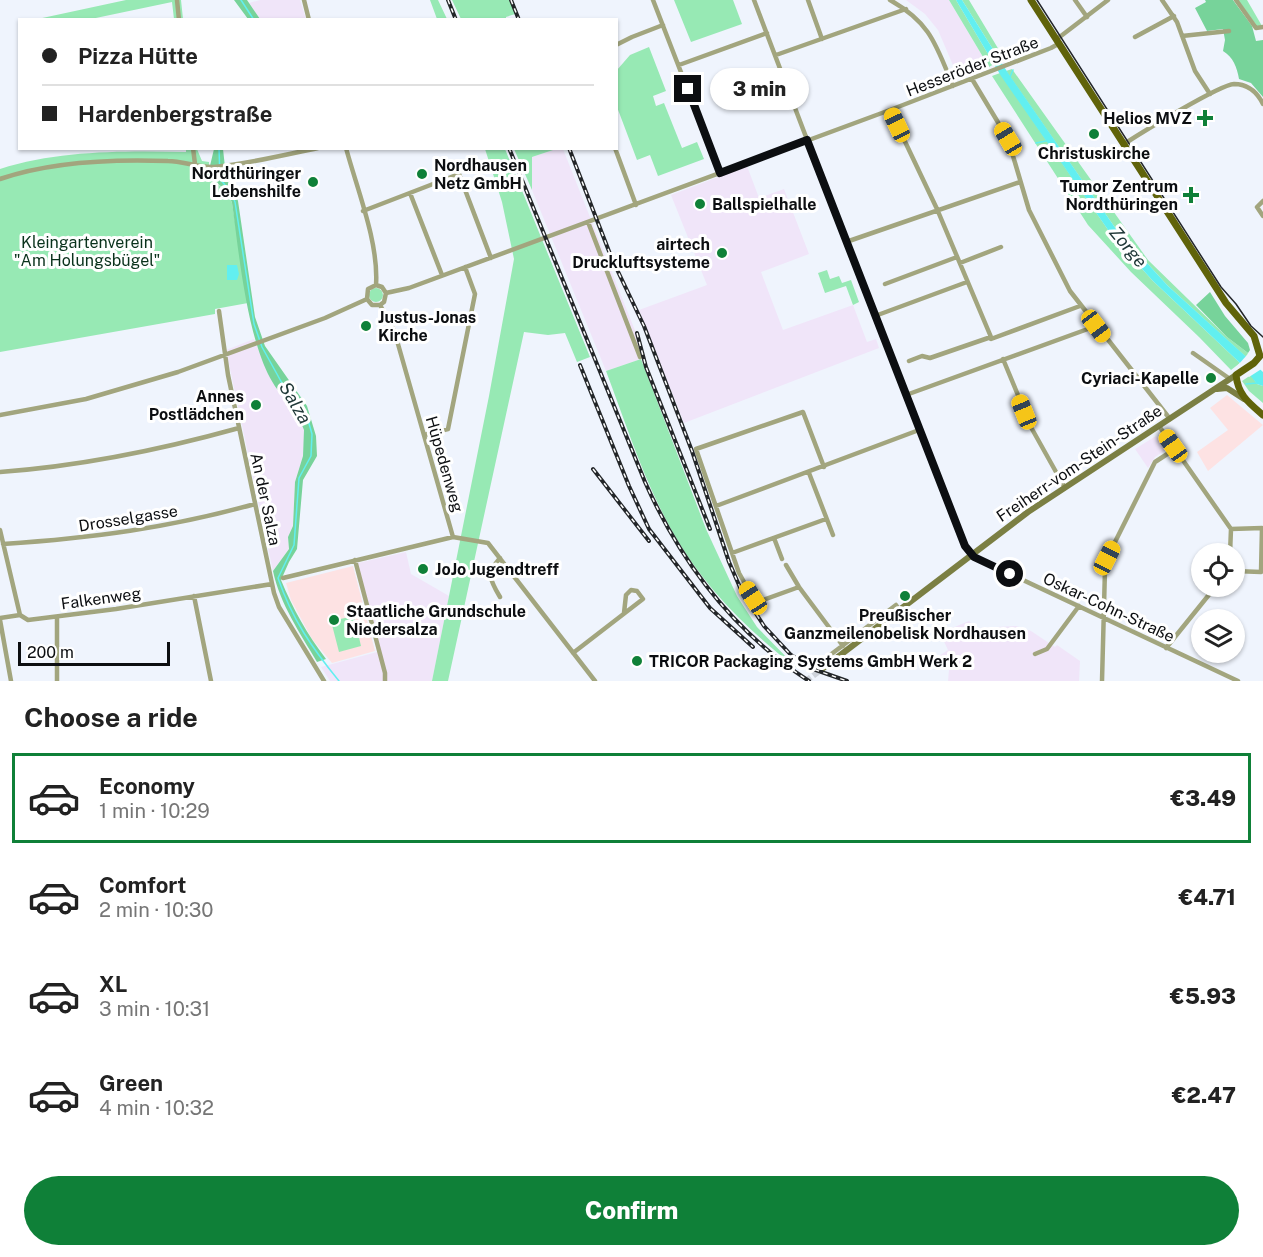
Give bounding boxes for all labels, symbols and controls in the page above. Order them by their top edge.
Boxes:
street label: Hesseröder Straße [903,32,1041,100]
text: Pizza Hütte [78,43,198,69]
callout: 3 min [709,68,808,110]
route end [674,75,701,102]
text: 3 min [733,77,786,101]
text: Hardenbergstraße [78,101,273,127]
car [881,105,913,145]
place label: Helios MVZ [1103,109,1192,128]
marker: Helios MVZ [1196,109,1214,127]
car [991,119,1025,159]
marker: Christuskirche [1087,127,1101,141]
place label: Christuskirche [1038,144,1150,163]
place label: Nordhausen Netz GmbH [434,156,527,193]
place label: Nordthüringer Lebenshilfe [191,164,301,201]
marker: Nordhausen Netz GmbH [415,167,429,181]
marker: Nordthüringer Lebenshilfe [306,175,320,189]
place label: Tumor Zentrum Nordthüringen [1060,177,1178,214]
marker: Tumor Zentrum Nordthüringen [1182,186,1200,204]
place label: Ballspielhalle [712,195,817,214]
marker: Ballspielhalle [693,197,707,211]
water label: Zorge [1105,222,1152,272]
park label: Kleingartenverein "Am Holungsbügel" [14,233,160,270]
place label: airtech Druckluftsysteme [572,235,710,272]
marker: airtech Druckluftsysteme [715,246,729,260]
car [1078,306,1114,346]
place label: Justus-Jonas Kirche [378,308,476,345]
marker: Justus-Jonas Kirche [359,319,373,333]
place label: Cyriaci-Kapelle [1081,369,1199,388]
marker: Cyriaci-Kapelle [1204,371,1218,385]
water label: Salza [275,378,316,427]
place label: Annes Postlädchen [149,387,244,424]
car [1009,392,1039,432]
marker: Annes Postlädchen [249,398,263,412]
street label: Freiherr-vom-Stein-Straße [993,401,1166,526]
street label: Hüpedenweg [422,414,467,514]
car [1155,426,1191,466]
street label: An der Salza [246,451,285,547]
street label: Drosselgasse [77,501,179,536]
car [1091,538,1123,578]
map controls [1191,543,1245,663]
button: locate [1191,543,1245,597]
place label: JoJo Jugendtreff [435,560,559,579]
route start [996,560,1023,587]
marker: JoJo Jugendtreff [416,562,430,576]
street label: Oskar-Cohn-Straße [1040,569,1178,646]
car [736,578,770,618]
street label: Falkenweg [60,583,142,614]
marker: Preußischer Ganzmeilenobelisk Nordhausen [898,589,912,603]
place label: Staatliche Grundschule Niedersalza [346,602,526,639]
place label: Preußischer Ganzmeilenobelisk Nordhausen [784,606,1026,643]
button: layers [1191,609,1245,663]
marker: Staatliche Grundschule Niedersalza [327,613,341,627]
scale bar [18,639,170,666]
text: 200 m [27,643,74,662]
place label: TRICOR Packaging Systems GmbH Werk 2 [649,652,972,671]
marker: TRICOR Packaging Systems GmbH Werk 2 [630,654,644,668]
text: Choose a ride [24,701,198,733]
icon: car [27,771,81,825]
text: Economy [99,773,195,799]
text: €3.49 [1170,785,1236,811]
text: 1 min · 10:29 [99,799,210,823]
icon: car [27,870,81,924]
text: Comfort [99,872,186,898]
text: €4.71 [1178,884,1236,910]
text: 2 min · 10:30 [99,898,213,922]
icon: car [27,969,81,1023]
text: XL [99,971,127,997]
text: €5.93 [1170,983,1236,1009]
text: 3 min · 10:31 [99,997,210,1021]
icon: car [27,1068,81,1122]
text: Green [99,1070,163,1096]
text: €2.47 [1172,1082,1236,1108]
text: 4 min · 10:32 [99,1096,214,1120]
button: Confirm [24,1176,1239,1245]

